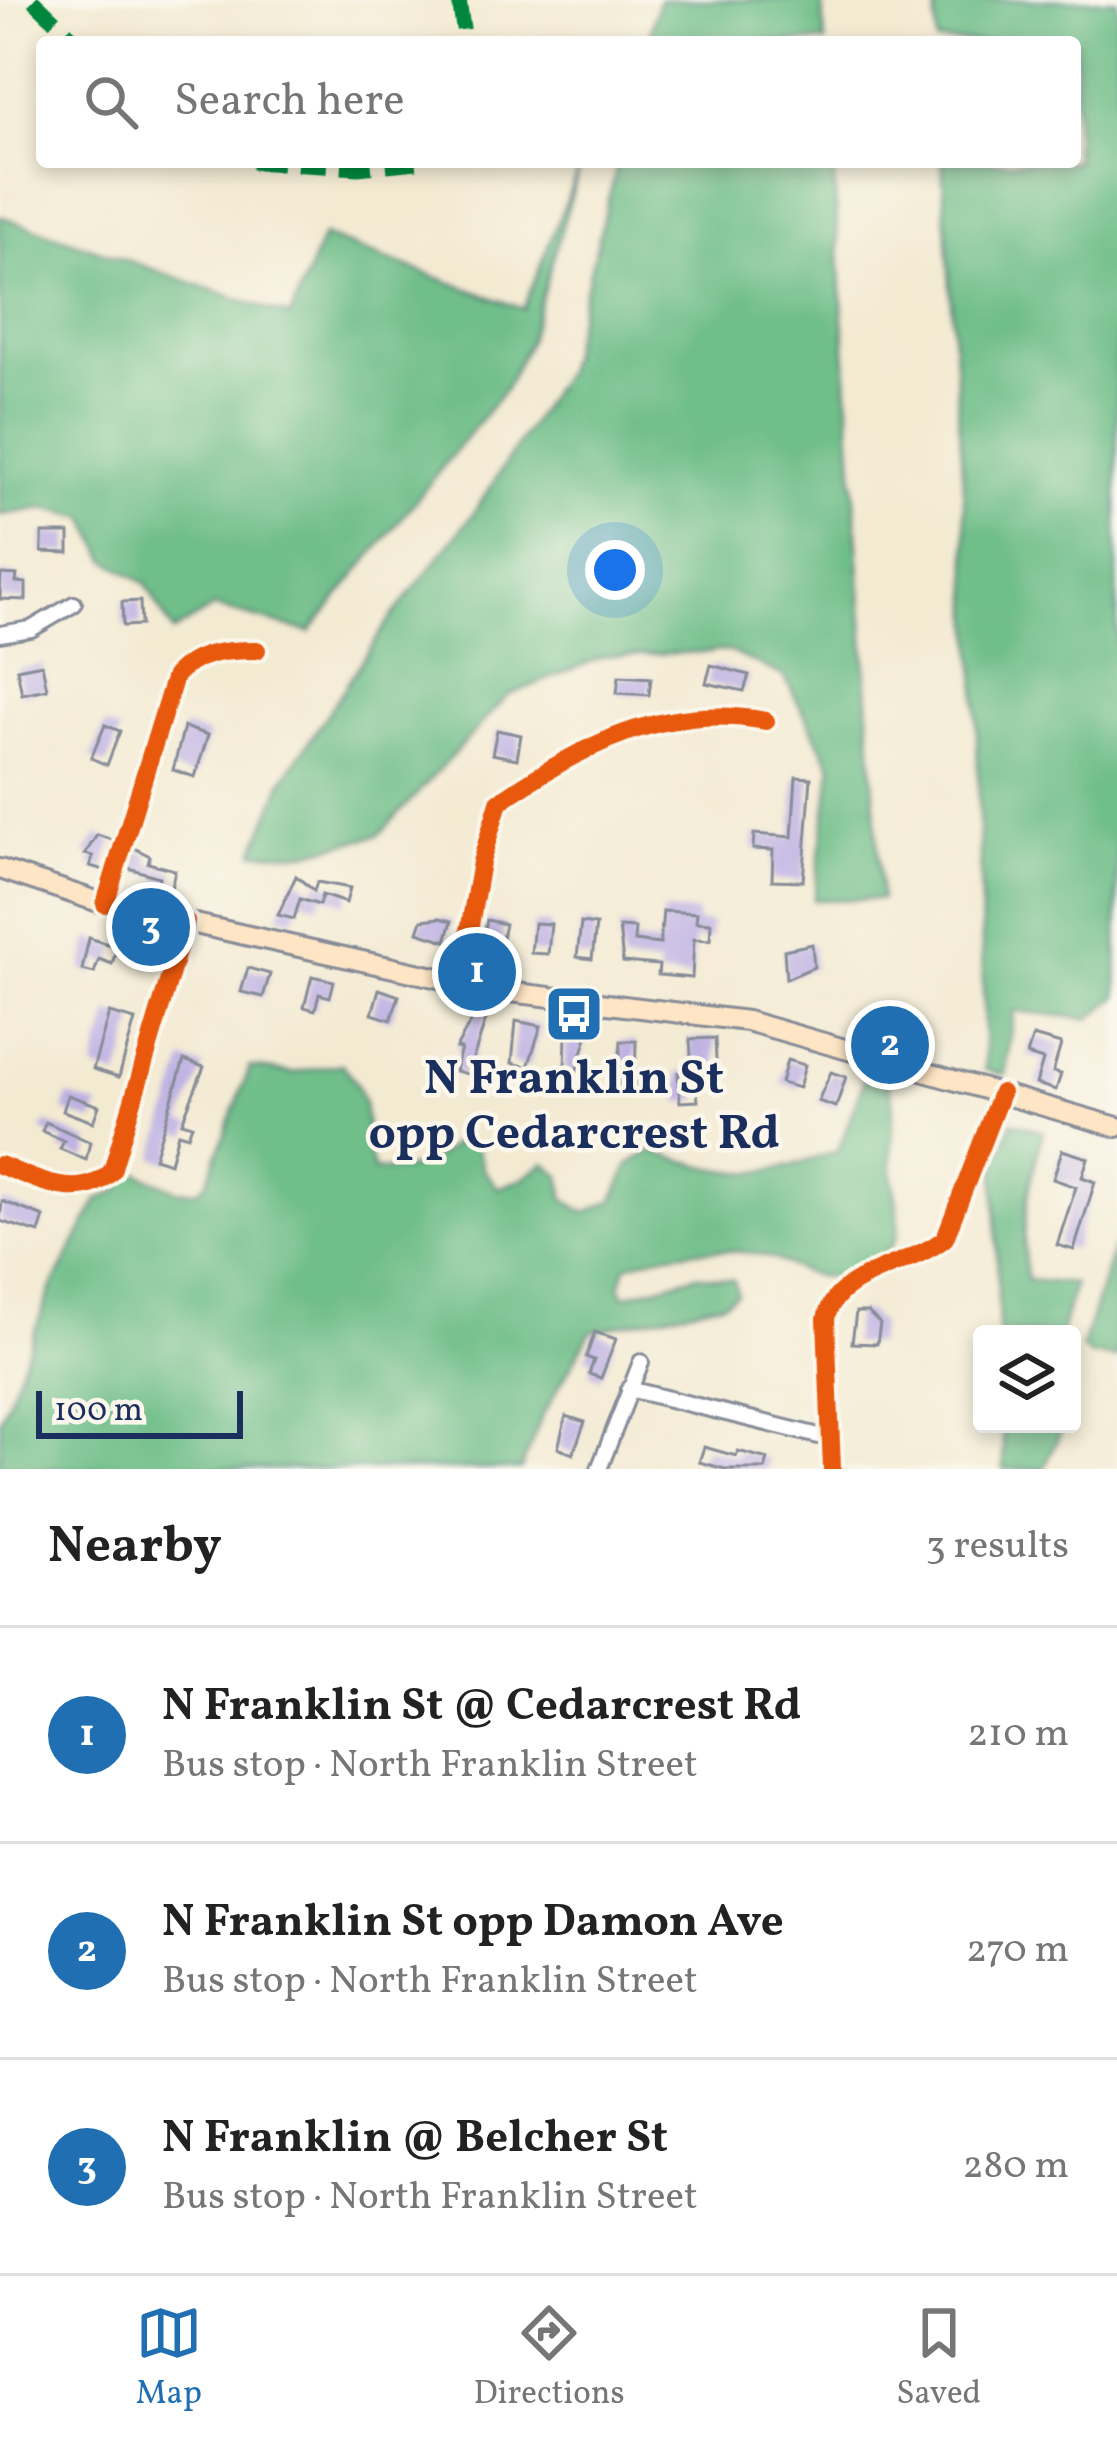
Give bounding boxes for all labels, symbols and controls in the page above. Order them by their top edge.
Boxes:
search box [36,36,1081,168]
icon: search [78,69,144,135]
text: Search here [174,71,405,134]
your location [585,540,645,600]
pin: 3 [112,882,190,972]
pin: 1 [438,927,516,1017]
bus stop icon: N Franklin St opp Cedarcrest Rd [543,983,605,1045]
pin: 2 [851,1000,929,1090]
place label: N Franklin St opp Cedarcrest Rd [368,1047,780,1169]
map controls [973,1325,1081,1433]
button: layers [973,1325,1081,1433]
scale bar [36,1385,243,1438]
text: 100 m [54,1389,143,1435]
text: Nearby [48,1512,222,1583]
text: 3 results [926,1520,1069,1574]
text: N Franklin St @ Cedarcrest Rd [162,1676,801,1739]
text: 1 [79,1708,95,1762]
text: 210 m [967,1708,1069,1762]
text: Bus stop · North Franklin Street [162,1739,698,1793]
text: N Franklin St opp Damon Ave [162,1892,784,1955]
text: 2 [77,1924,97,1978]
text: 270 m [966,1924,1069,1978]
text: Bus stop · North Franklin Street [162,1955,698,2009]
text: N Franklin @ Belcher St [162,2108,668,2171]
text: 3 [77,2140,97,2194]
text: 280 m [962,2140,1069,2194]
text: Bus stop · North Franklin Street [162,2171,698,2225]
tab: Map [136,2300,202,2418]
tab: Directions [473,2300,625,2418]
tab: Saved [896,2300,981,2418]

